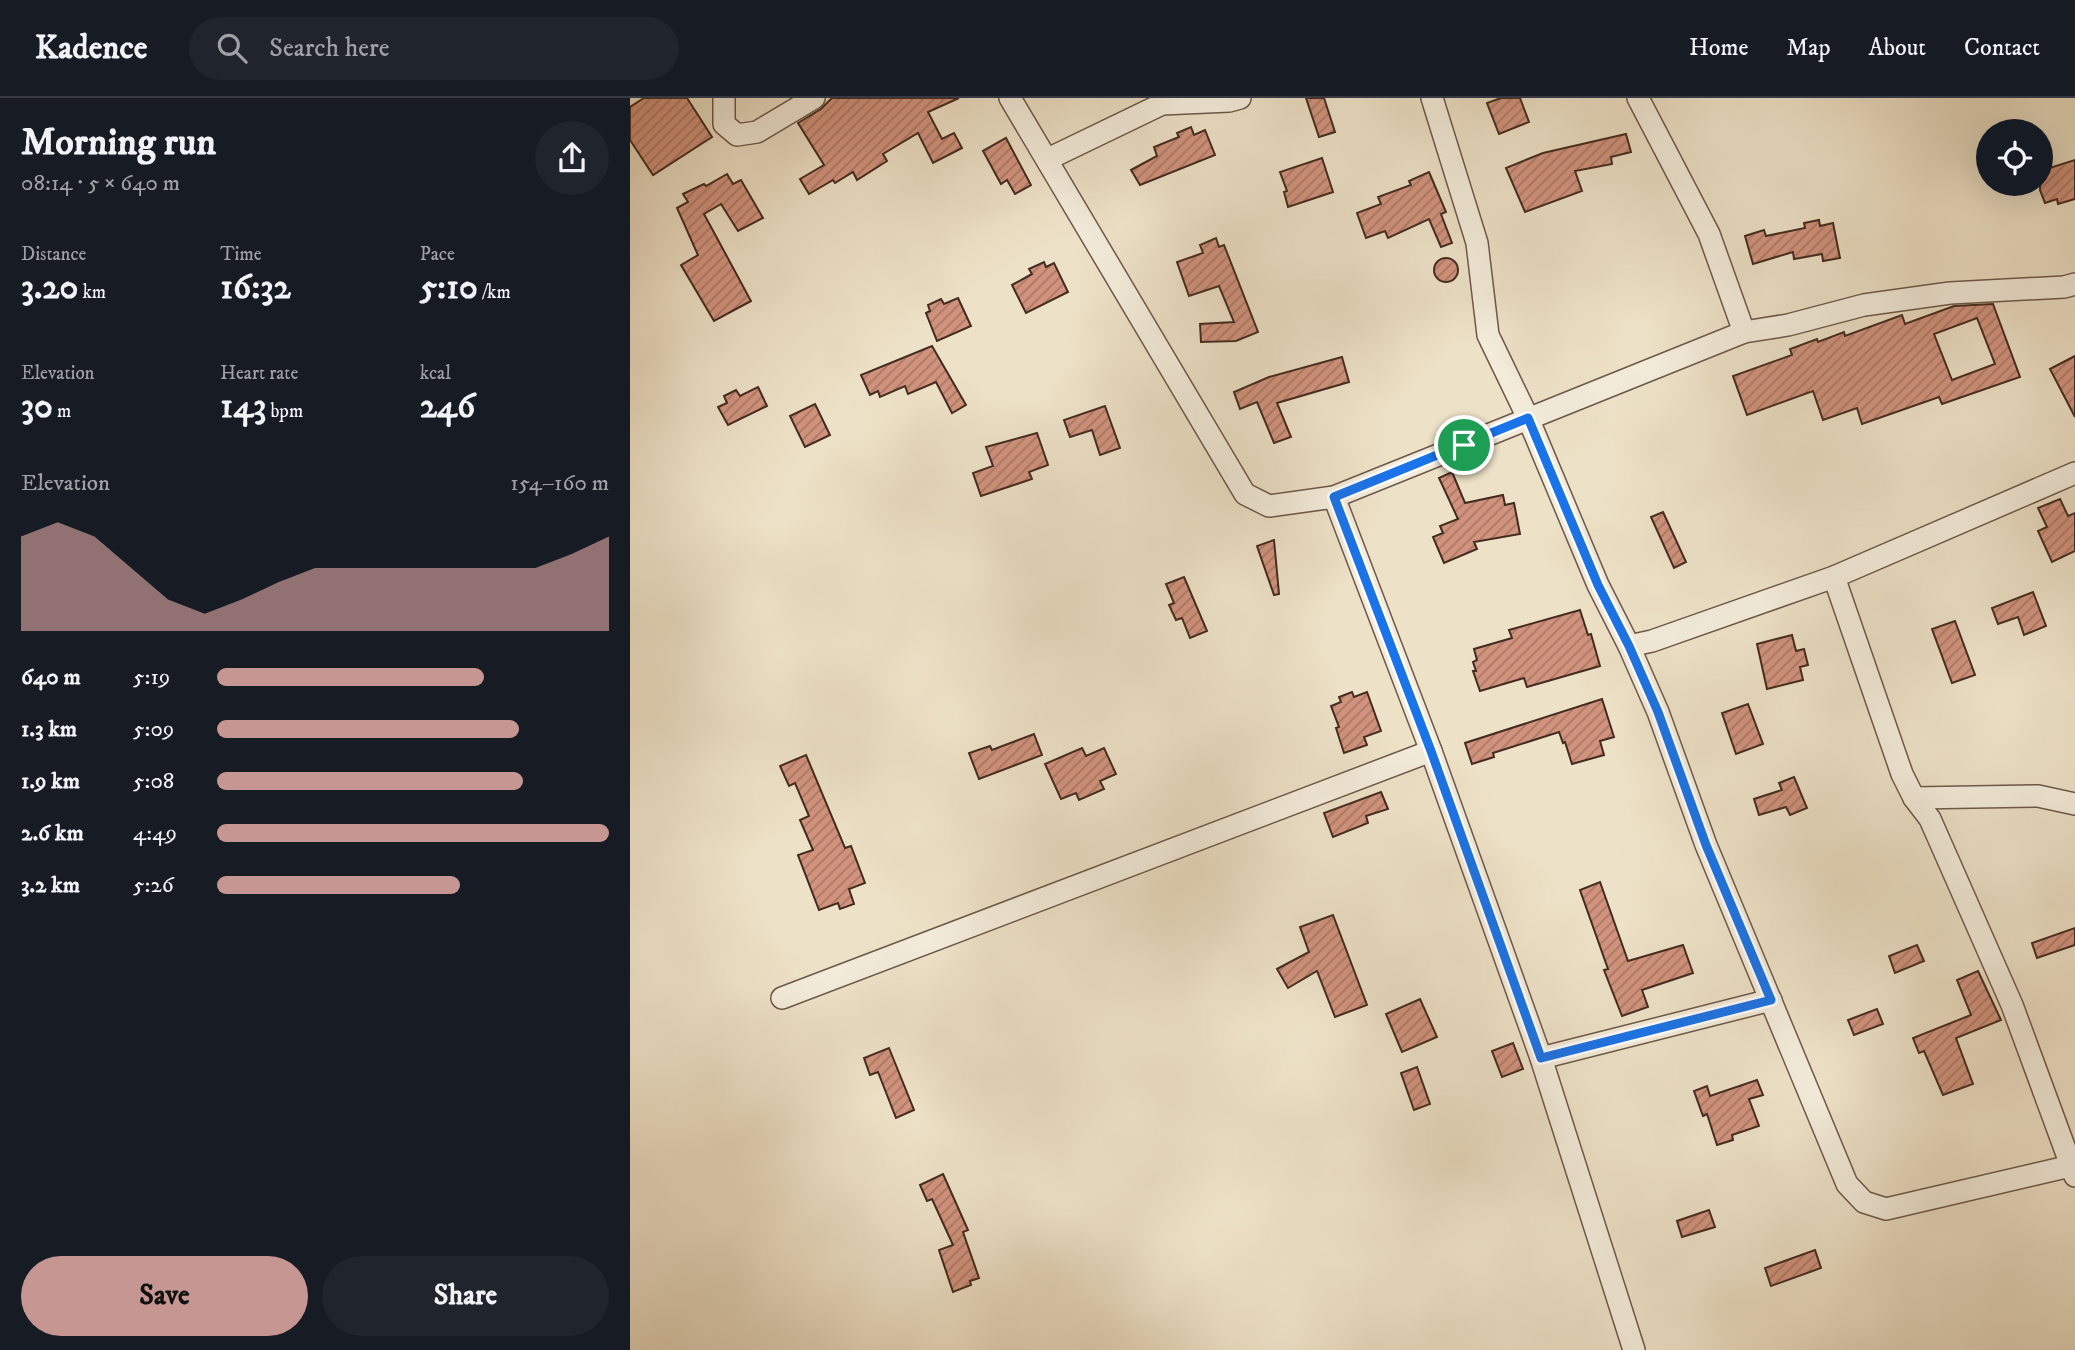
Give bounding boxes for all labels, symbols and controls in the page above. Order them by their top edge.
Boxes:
search box [189,17,679,80]
text: Kadence [35,28,147,69]
icon: search [213,29,251,67]
text: Search here [269,32,390,65]
text: Home [1689,33,1748,63]
text: Map [1786,33,1831,63]
text: About [1869,33,1926,63]
text: Contact [1964,33,2040,63]
text: Morning run [21,119,216,167]
map controls [1976,119,2053,196]
button: locate [1976,119,2053,196]
button: share [535,121,609,195]
text: 08:14 · 5 × 640 m [21,169,180,198]
text: Distance [21,243,86,266]
text: Time [220,243,262,266]
text: Pace [420,243,455,266]
text: 3.20 [21,266,78,310]
text: 16:32 [220,266,291,310]
text: 5:10 [420,266,478,310]
text: km [78,281,106,304]
text: /km [478,281,511,304]
text: Elevation [21,362,95,385]
text: Heart rate [220,362,298,385]
text: kcal [420,362,451,385]
text: 30 [21,385,53,429]
text: 143 [220,385,266,429]
text: 246 [420,385,475,429]
text: m [53,400,71,423]
text: bpm [266,400,303,423]
pin [1434,415,1494,475]
icon: arrive [1445,426,1483,464]
text: Elevation [21,469,110,498]
text: 154–160 m [510,469,609,498]
text: 640 m [21,663,81,692]
text: 5:19 [133,663,170,692]
text: 1.3 km [21,715,77,744]
text: 5:09 [133,715,174,744]
text: 1.9 km [21,767,80,796]
text: 5:08 [133,767,174,796]
text: 2.6 km [21,819,84,848]
text: 4:49 [133,819,177,848]
text: 3.2 km [21,871,80,900]
text: 5:26 [133,871,174,900]
button: Save [21,1256,308,1336]
button: Share [322,1256,609,1336]

